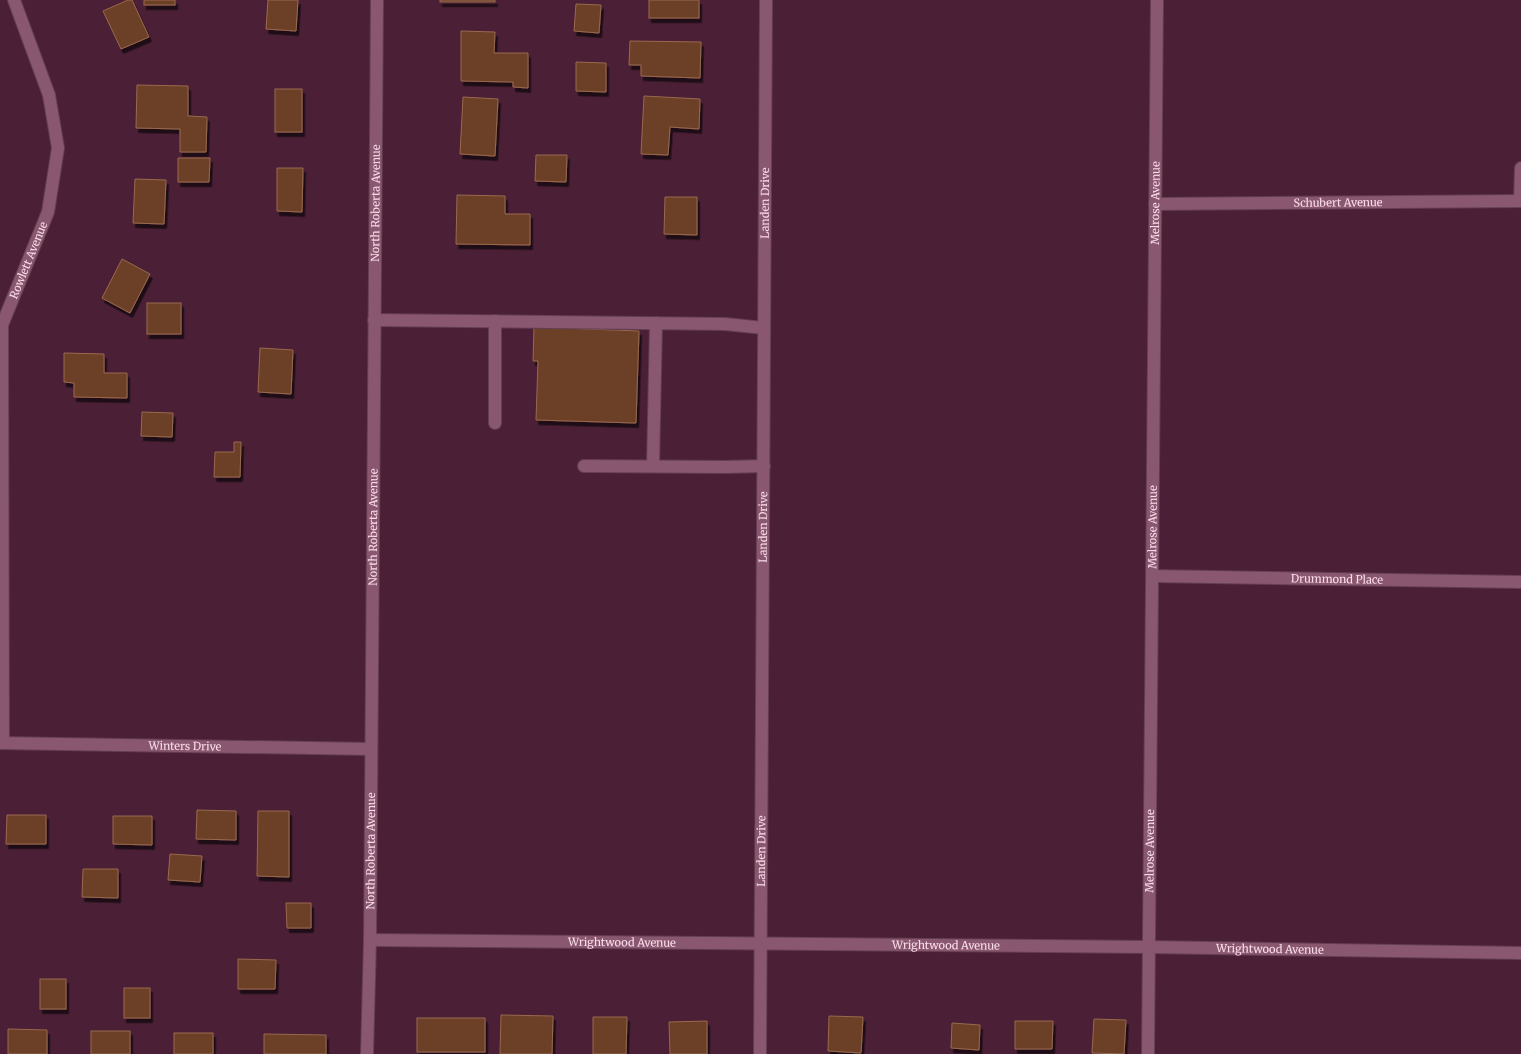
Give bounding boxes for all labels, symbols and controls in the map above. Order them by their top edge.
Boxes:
street label: North Roberta Avenue [368,144,383,262]
street label: Melrose Avenue [1148,161,1163,245]
street label: Landen Drive [758,167,772,239]
street label: Schubert Avenue [1293,195,1383,210]
street label: Rowlett Avenue [6,219,50,301]
street label: North Roberta Avenue [366,468,381,586]
street label: Melrose Avenue [1145,485,1160,569]
street label: Landen Drive [756,491,770,563]
street label: Drummond Place [1291,571,1384,587]
street label: Winters Drive [147,738,222,754]
street label: North Roberta Avenue [363,792,378,910]
street label: Melrose Avenue [1142,809,1157,893]
street label: Landen Drive [754,815,768,887]
street label: Wrightwood Avenue [567,935,676,950]
street label: Wrightwood Avenue [891,938,1000,953]
street label: Wrightwood Avenue [1215,941,1324,957]

